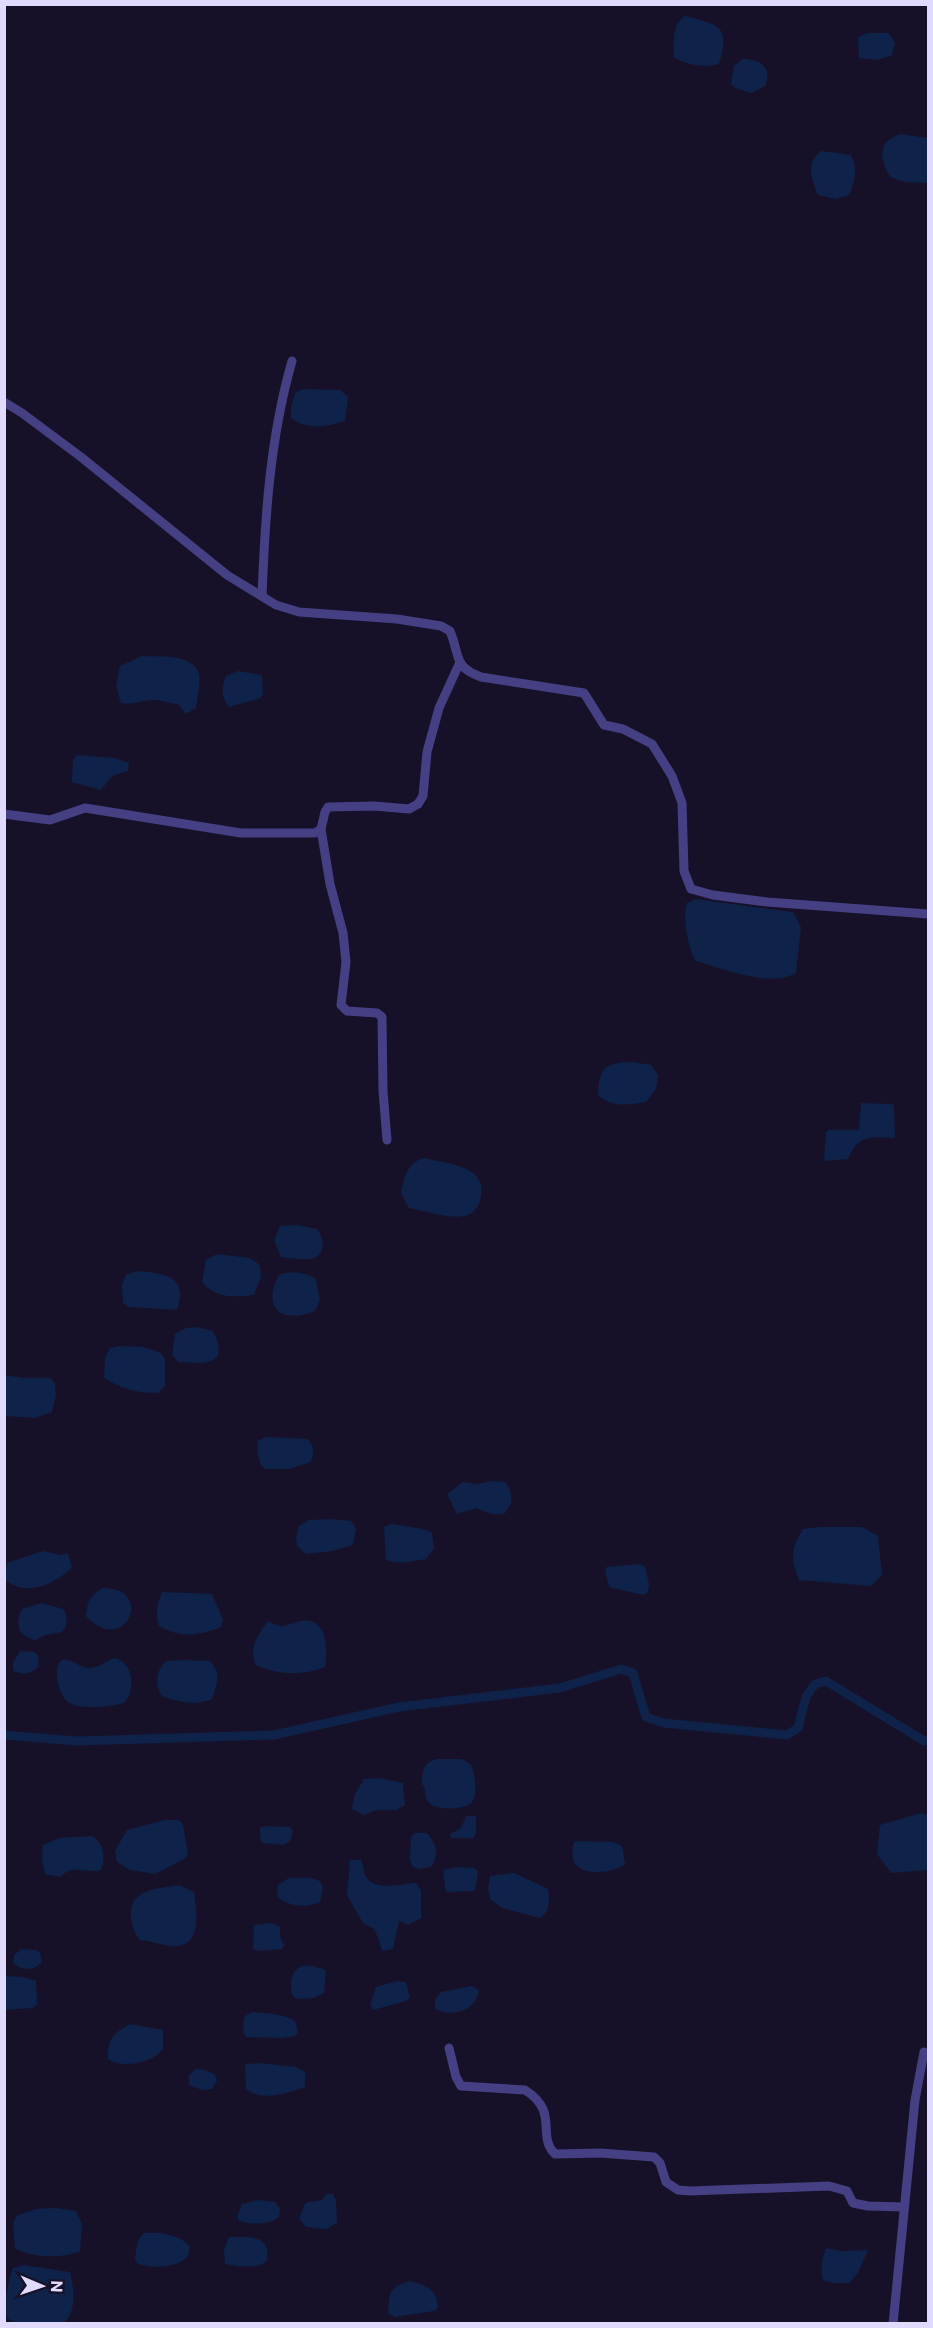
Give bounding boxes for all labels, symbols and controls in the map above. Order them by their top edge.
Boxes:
north arrow [12,2256,72,2316]
text: N [48,2280,67,2293]

